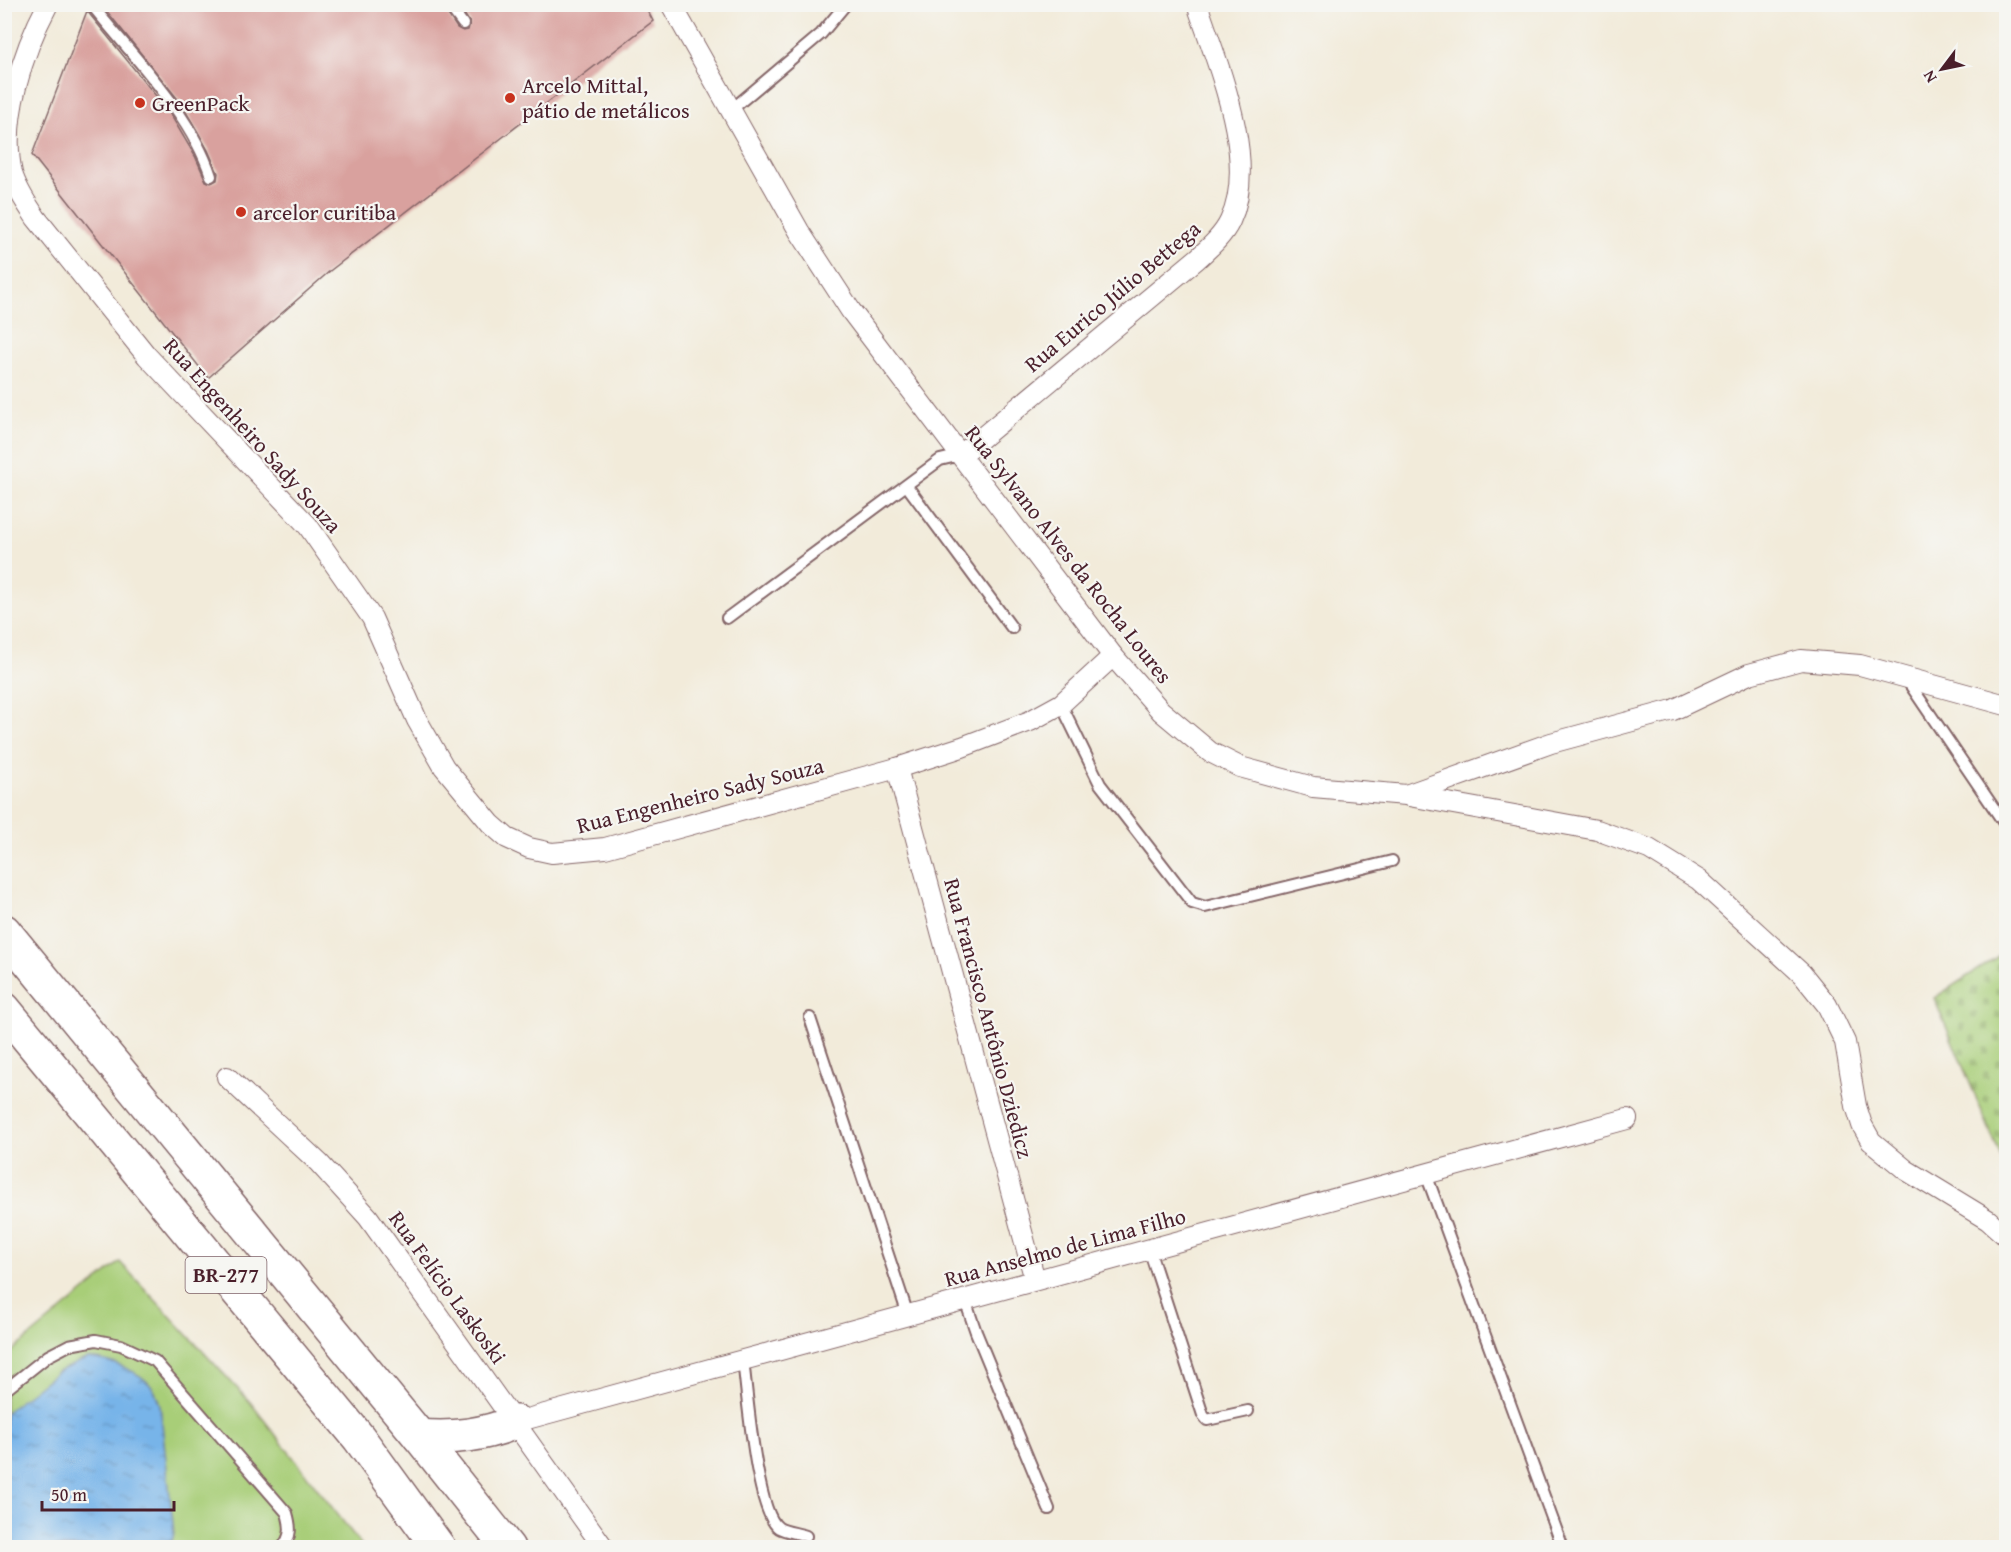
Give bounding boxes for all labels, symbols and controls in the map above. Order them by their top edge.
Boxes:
north arrow [1912,39,1972,99]
text: N [1916,66,1942,88]
place label: Arcelo Mittal, pátio de metálicos [522,69,690,126]
place label: GreenPack [152,87,250,119]
marker: Arcelo Mittal, pátio de metálicos [503,91,517,105]
marker: GreenPack [133,96,147,110]
place label: arcelor curitiba [253,196,397,228]
marker: arcelor curitiba [234,205,248,219]
street label: Rua Eurico Júlio Bettega [1017,212,1207,379]
street label: Rua Engenheiro Sady Souza [156,330,350,540]
street label: Rua Sylvano Alves da Rocha Loures [958,418,1180,690]
street label: Rua Engenheiro Sady Souza [573,749,827,841]
street label: Rua Francisco Antônio Dziedicz [936,874,1042,1162]
street label: Rua Anselmo de Lima Filho [941,1199,1189,1295]
street label: Rua Felício Laskoski [381,1204,515,1370]
road number: BR-277 [186,1257,266,1293]
scale bar [42,1474,174,1512]
text: 50 m [51,1481,87,1508]

